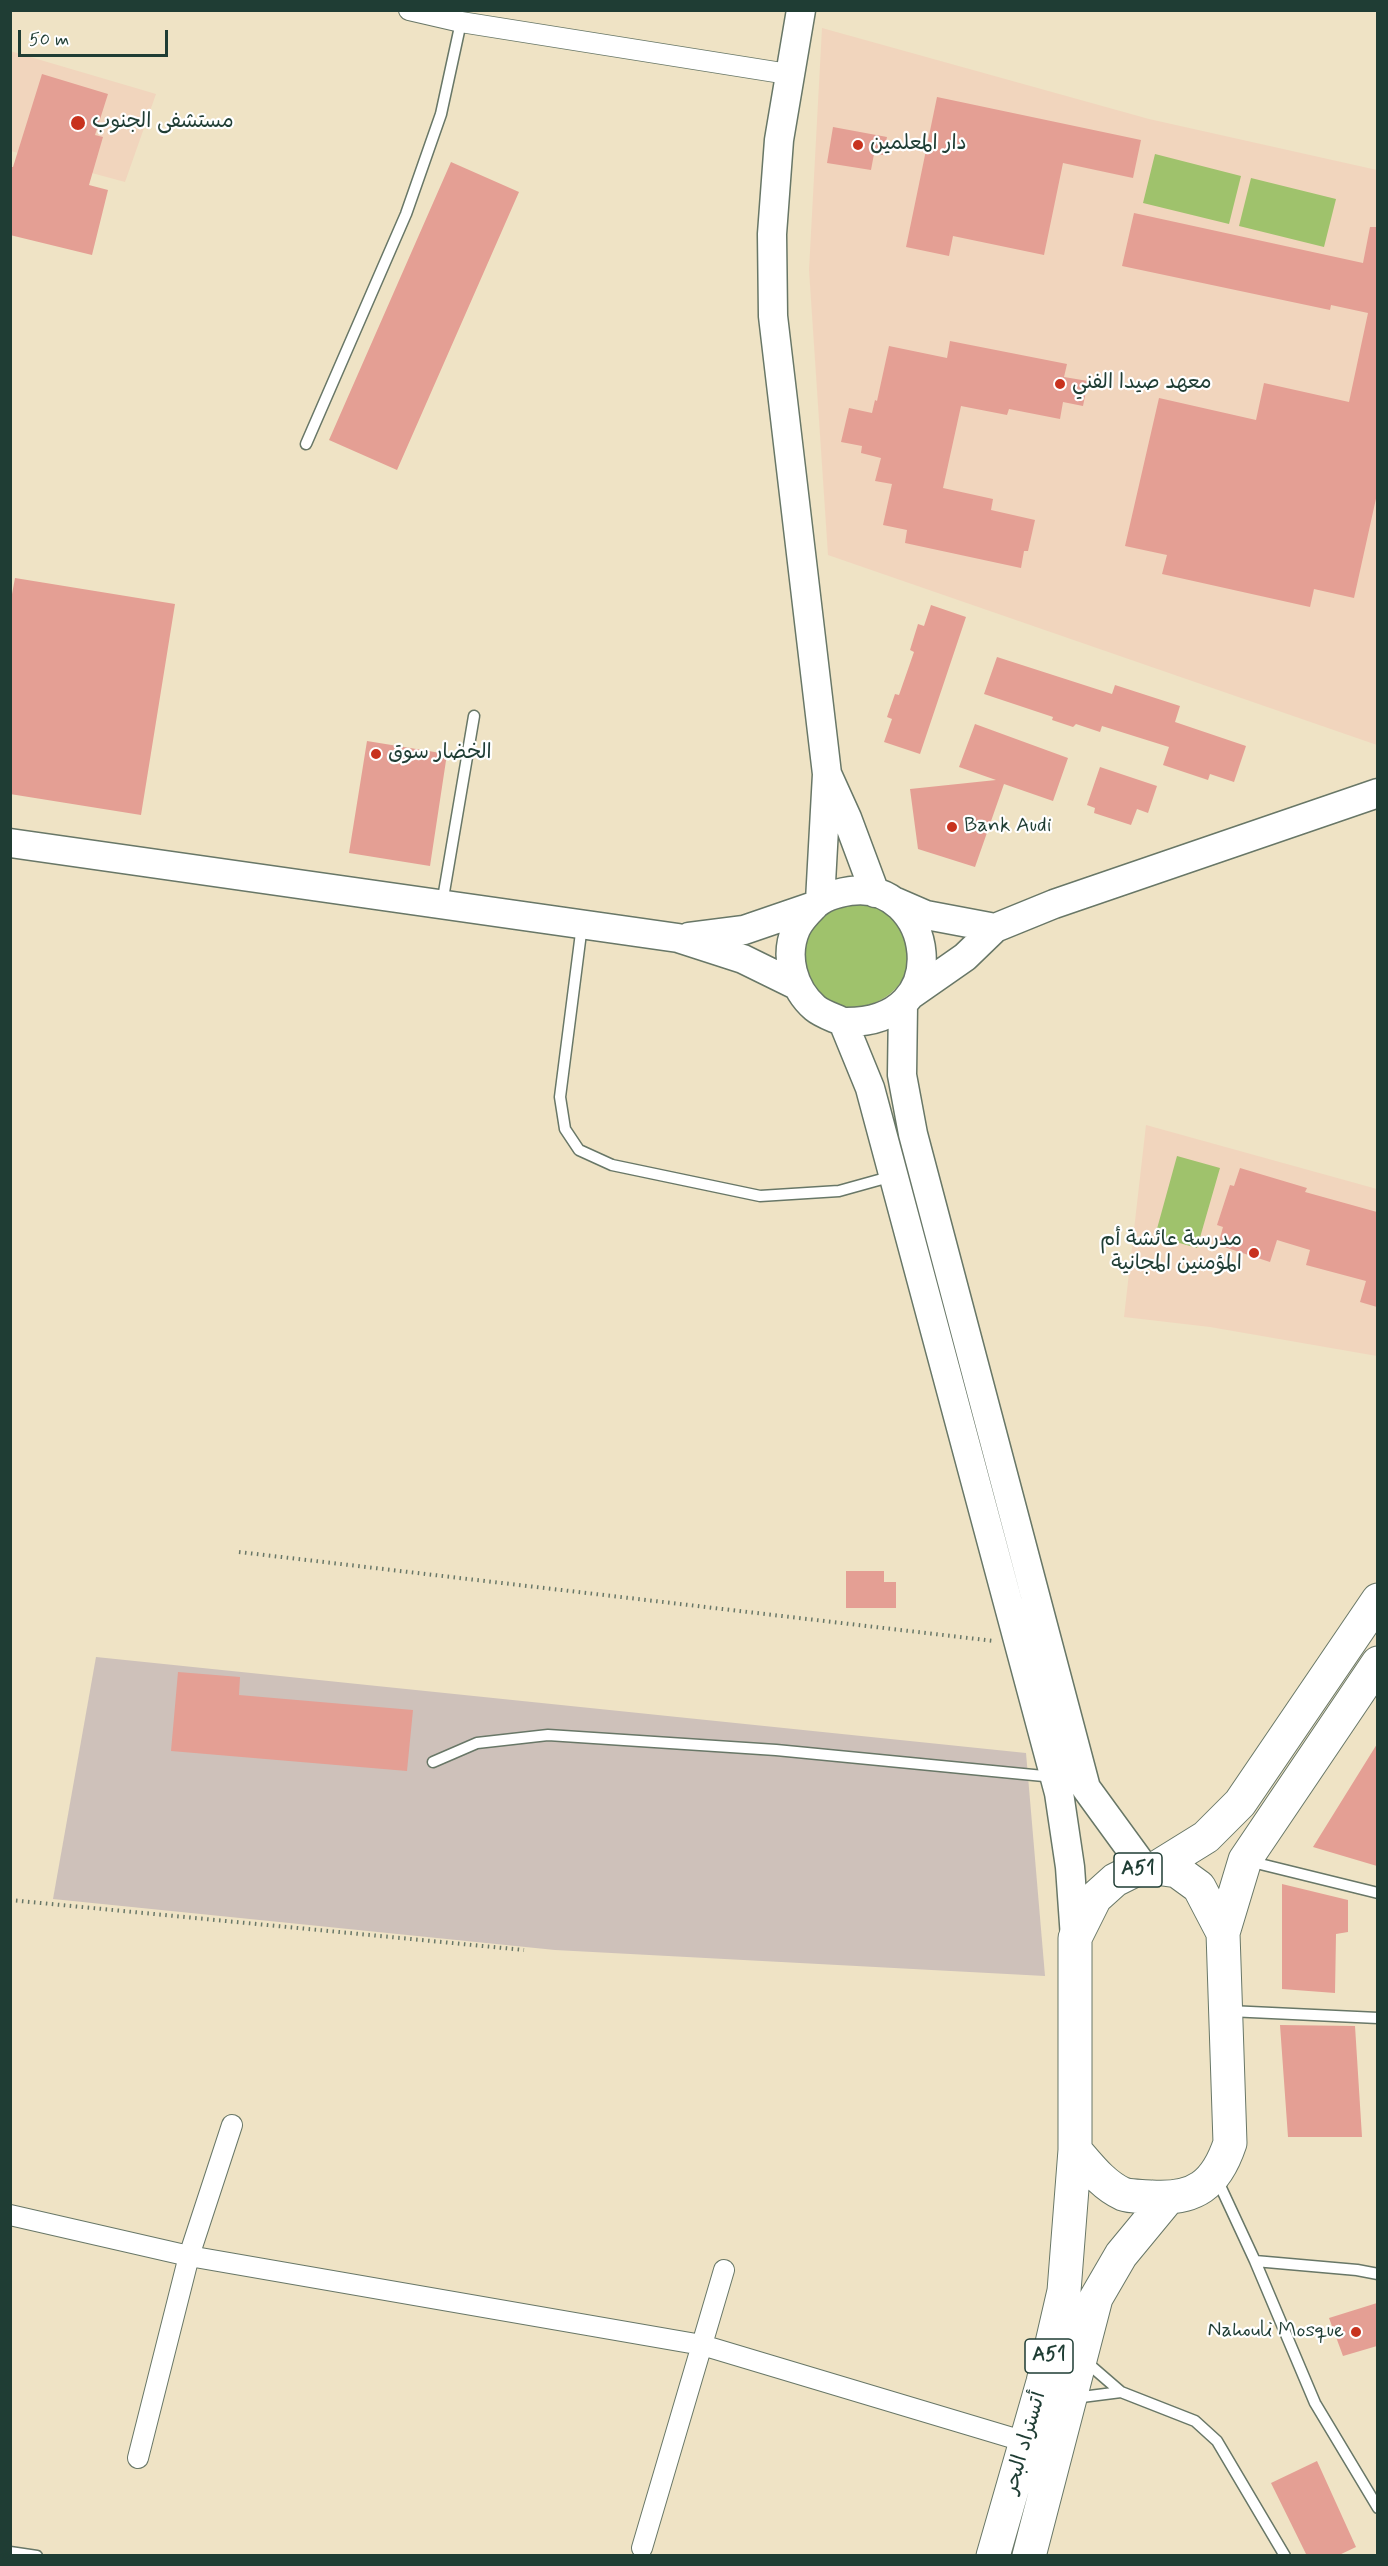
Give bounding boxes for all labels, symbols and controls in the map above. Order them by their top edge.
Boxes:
scale bar [21,18,171,56]
text: 50 m [29,28,69,52]
place label: مستشفى الجنوب [92,110,234,136]
marker: مستشفى الجنوب [69,114,87,132]
place label: دار المعلمين [870,132,967,158]
marker: دار المعلمين [851,138,865,152]
place label: معهد صيدا الفني [1072,371,1212,397]
marker: معهد صيدا الفني [1053,377,1067,391]
place label: الخضار سوق [388,741,492,767]
marker: الخضار سوق [369,747,383,761]
place label: Bank Audi [964,814,1051,840]
marker: Bank Audi [945,820,959,834]
place label: مدرسة عائشة أم المؤمنين المجانية [1100,1228,1242,1278]
marker: مدرسة عائشة أم المؤمنين المجانية [1247,1246,1261,1260]
road number: A51 [1114,1853,1162,1887]
place label: Nahouli Mosque [1207,2319,1344,2345]
marker: Nahouli Mosque [1349,2325,1363,2339]
road number: A51 [1025,2339,1073,2373]
street label: أتستراد البحر [999,2389,1053,2497]

